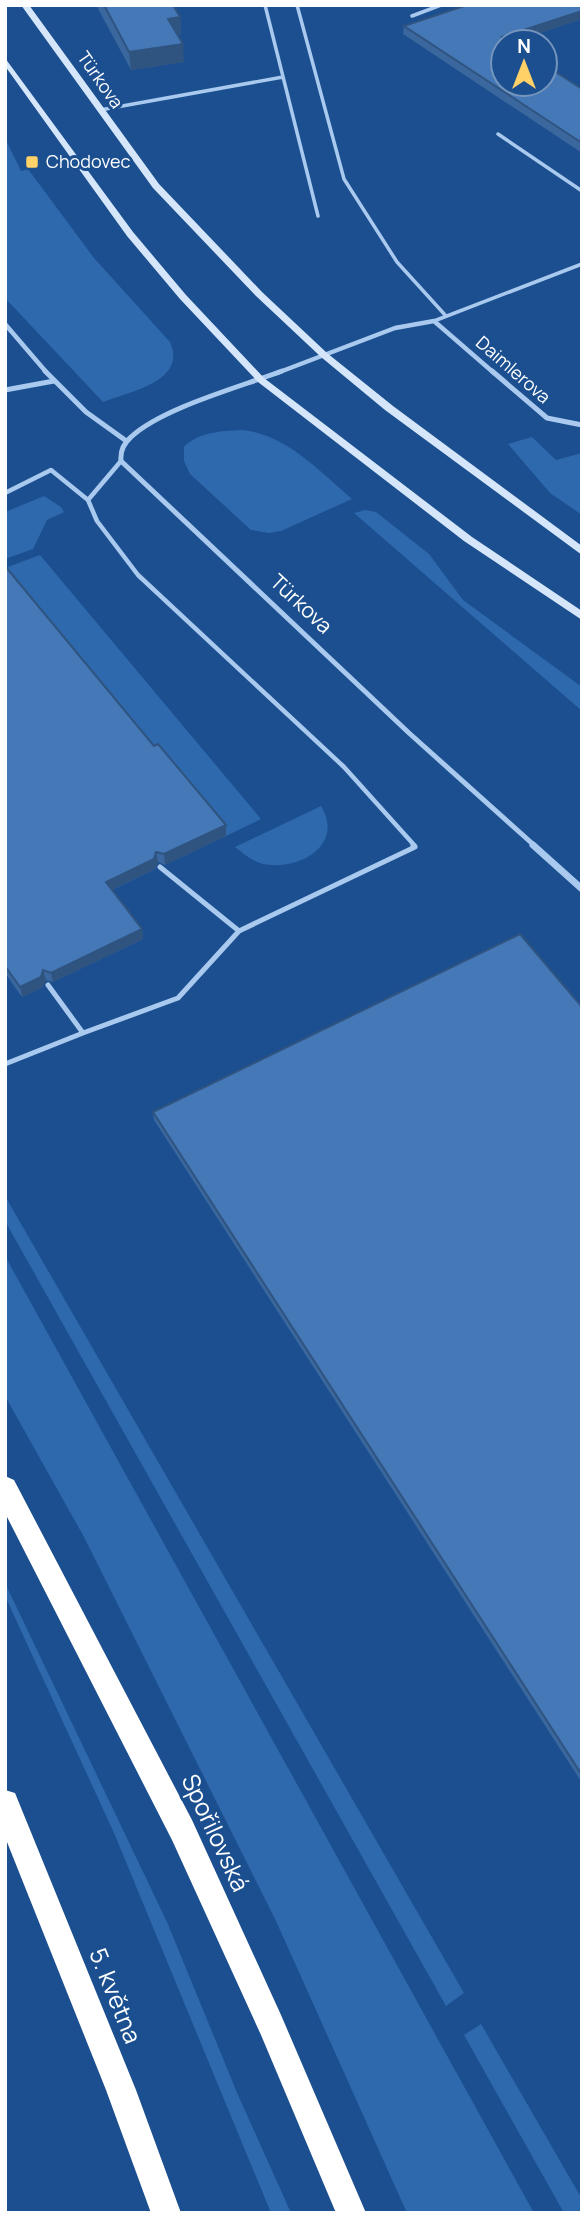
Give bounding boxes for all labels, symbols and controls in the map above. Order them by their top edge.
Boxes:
north arrow [489,28,559,98]
text: N [517,33,531,59]
street label: Türkova [72,46,129,113]
place label: Chodovec [46,149,130,173]
marker: Chodovec [24,154,40,170]
street label: Daimlerova [471,330,556,408]
street label: Türkova [265,567,339,639]
street label: Spořilovská [175,1768,258,1897]
street label: 5. května [82,1943,150,2048]

